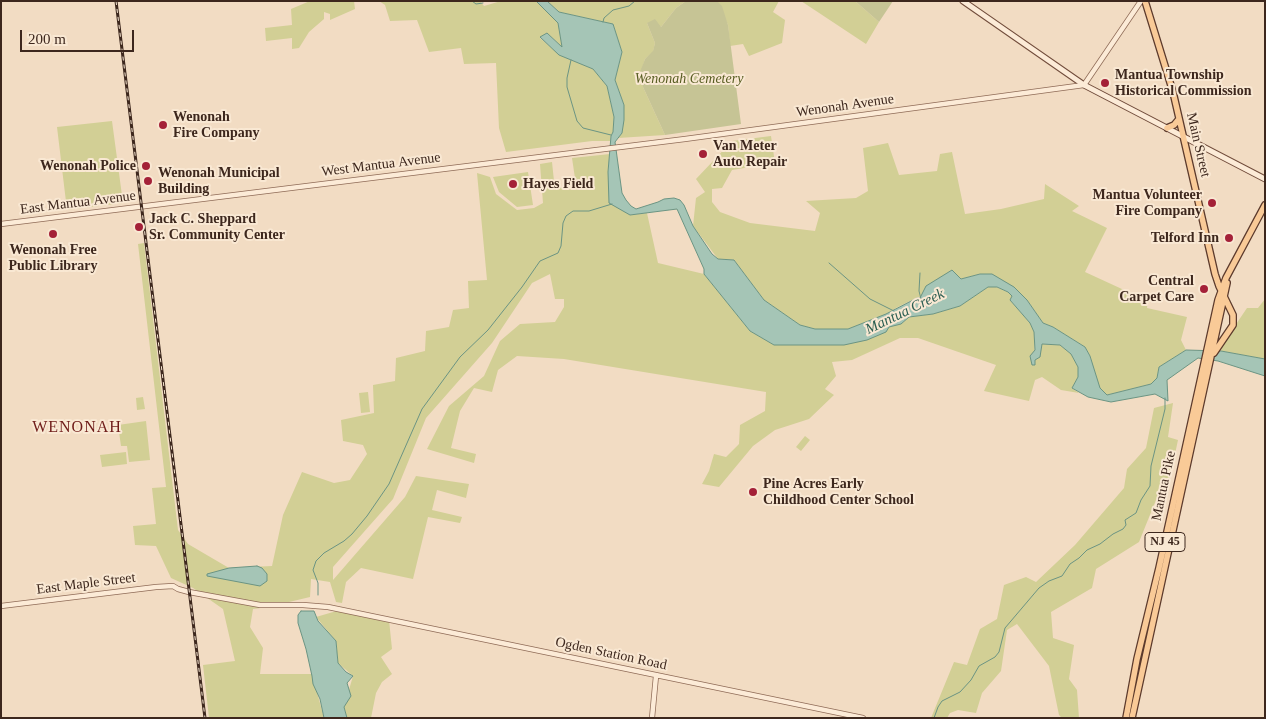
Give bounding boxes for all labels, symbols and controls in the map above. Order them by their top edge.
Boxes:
scale bar [22,20,136,52]
text: 200 m [28,31,66,47]
place label: Mantua Township Historical Commission [1115,67,1251,100]
park label: Wenonah Cemetery [635,71,743,87]
marker: Mantua Township Historical Commission [1099,77,1111,89]
street label: Wenonah Avenue [795,91,895,121]
place label: Wenonah Fire Company [173,109,259,142]
street label: Main Street [1182,111,1214,179]
marker: Wenonah Fire Company [157,119,169,131]
place label: Van Meter Auto Repair [713,138,787,170]
marker: Van Meter Auto Repair [697,148,709,160]
street label: West Mantua Avenue [320,149,442,181]
place label: Wenonah Police [40,158,136,174]
marker: Wenonah Police [140,160,152,172]
place label: Wenonah Municipal Building [158,165,280,198]
marker: Wenonah Municipal Building [142,175,154,187]
place label: Hayes Field [523,176,593,192]
marker: Hayes Field [507,178,519,190]
place label: Mantua Volunteer Fire Company [1092,187,1202,220]
street label: East Mantua Avenue [19,188,137,218]
marker: Mantua Volunteer Fire Company [1206,197,1218,209]
place label: Jack C. Sheppard Sr. Community Center [149,211,285,243]
marker: Jack C. Sheppard Sr. Community Center [133,221,145,233]
marker: Wenonah Free Public Library [47,228,59,240]
place label: Telford Inn [1151,230,1219,246]
marker: Telford Inn [1223,232,1235,244]
place label: Wenonah Free Public Library [8,242,98,274]
place label: Central Carpet Care [1119,273,1194,306]
marker: Central Carpet Care [1198,283,1210,295]
water label: Mantua Creek [863,285,947,339]
district label: WENONAH [31,418,123,438]
street label: Mantua Pike [1148,449,1180,523]
place label: Pine Acres Early Childhood Center School [763,476,914,508]
marker: Pine Acres Early Childhood Center School [747,486,759,498]
road number: NJ 45 [1145,532,1185,552]
street label: East Maple Street [36,570,136,598]
street label: Ogden Station Road [554,634,668,674]

